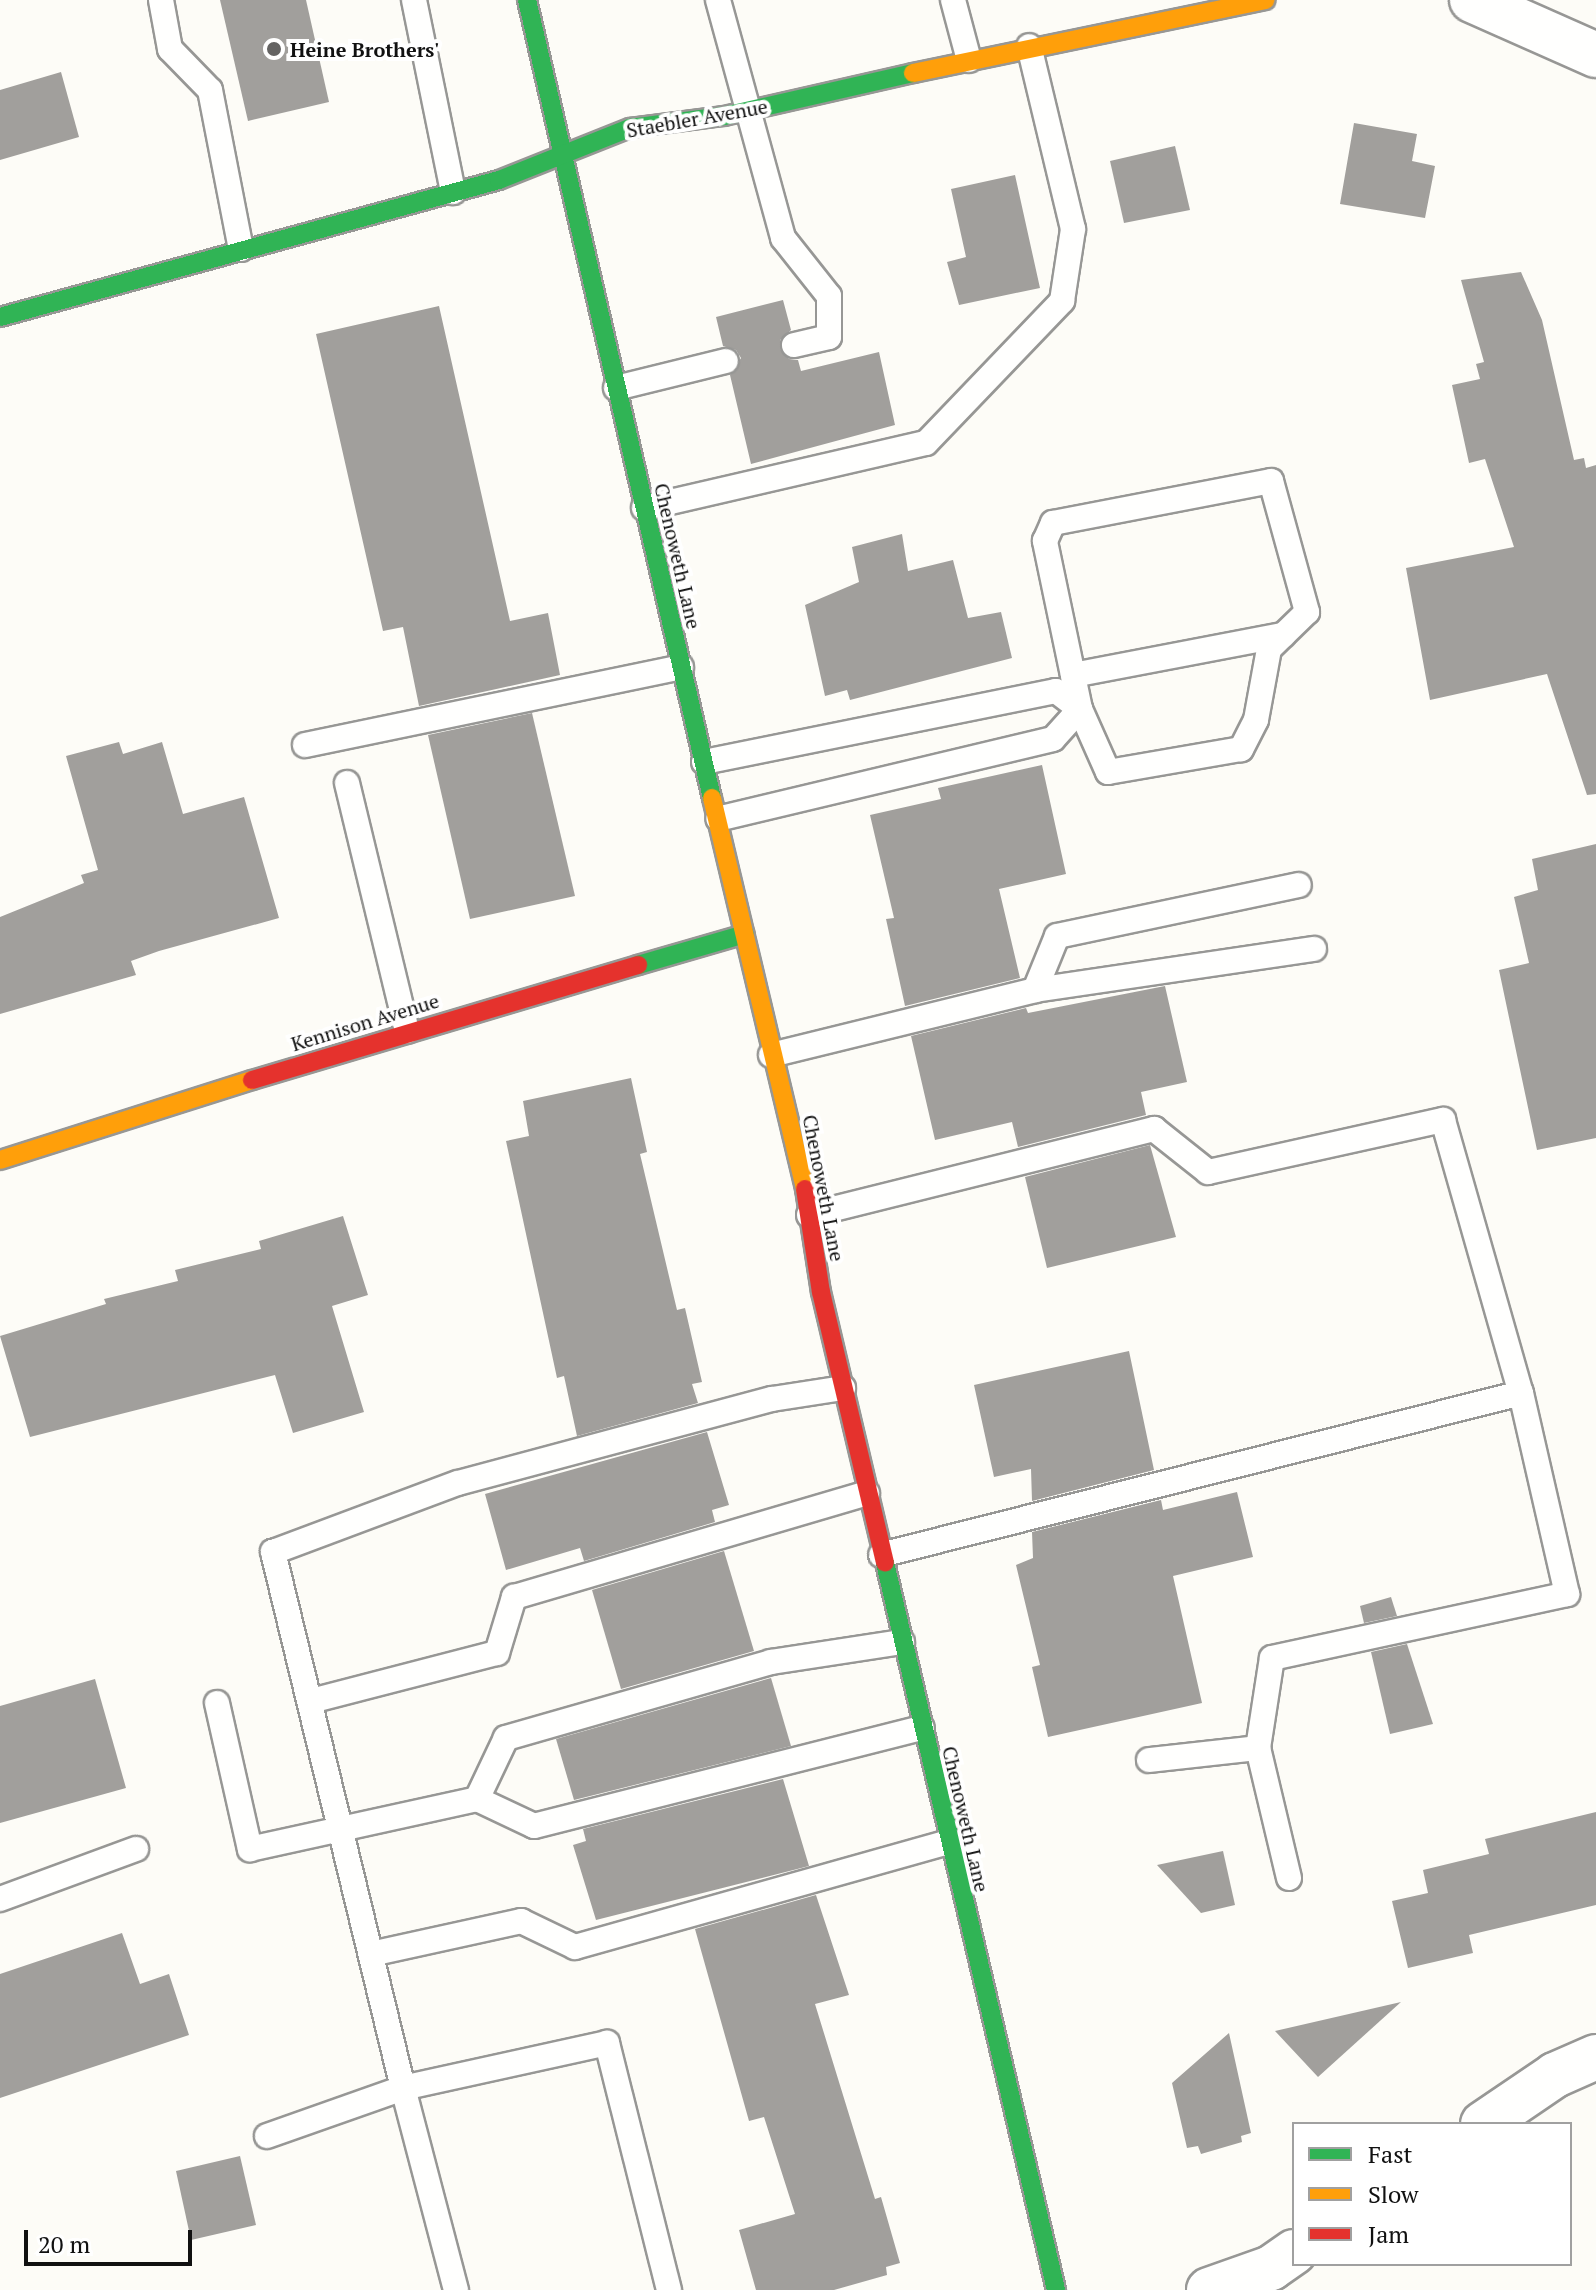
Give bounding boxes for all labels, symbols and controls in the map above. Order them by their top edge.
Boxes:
place label: Heine Brothers' [290,37,439,61]
marker: Heine Brothers' [265,40,283,58]
street label: Staebler Avenue [624,94,770,142]
street label: Chenoweth Lane [650,481,706,631]
street label: Kennison Avenue [288,988,442,1056]
street label: Chenoweth Lane [798,1113,850,1263]
street label: Chenoweth Lane [938,1744,994,1894]
legend [1292,2122,1572,2266]
text: Fast [1368,2138,1412,2170]
text: Slow [1368,2178,1419,2210]
scale bar [28,2214,196,2264]
text: Jam [1368,2218,1409,2250]
text: 20 m [38,2228,90,2260]

